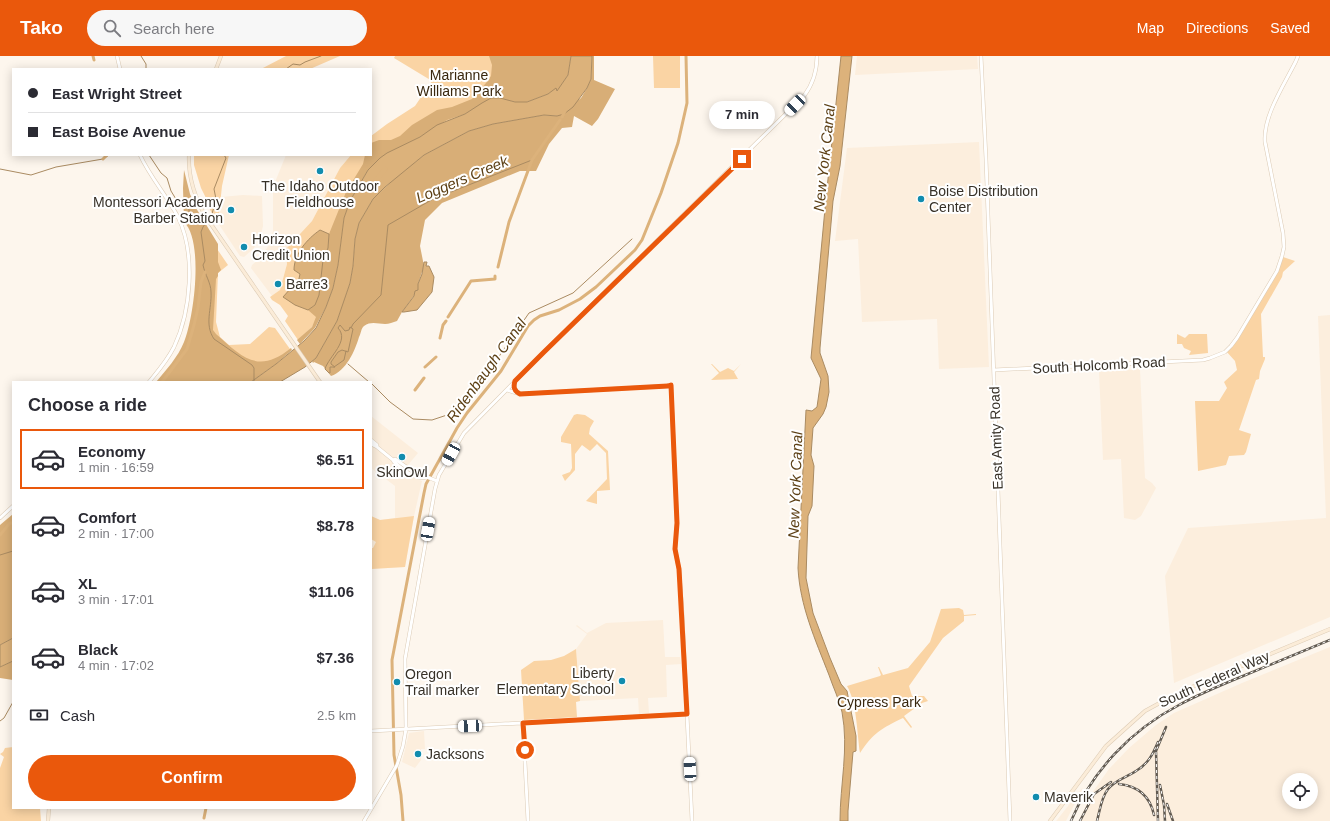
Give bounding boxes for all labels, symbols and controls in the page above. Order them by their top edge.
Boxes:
search box [87,10,367,46]
text: Tako [20,17,63,38]
icon: search [101,17,123,39]
text: Search here [133,20,215,37]
text: Map [1137,20,1164,36]
text: Directions [1186,20,1248,36]
text: Saved [1270,20,1310,36]
park label: Marianne Williams Park [417,67,502,99]
text: East Wright Street [52,85,182,102]
car [782,92,808,118]
callout: 7 min [709,101,775,129]
water label: New York Canal [810,103,838,212]
text: 7 min [725,107,759,122]
text: East Boise Avenue [52,123,186,140]
route end [733,150,751,168]
water label: Loggers Creek [413,151,512,206]
marker: The Idaho Outdoor Fieldhouse [315,166,325,176]
place label: The Idaho Outdoor Fieldhouse [261,178,379,210]
place label: Boise Distribution Center [929,183,1038,215]
place label: Montessori Academy Barber Station [93,194,223,226]
marker: Boise Distribution Center [916,194,926,204]
marker: Montessori Academy Barber Station [226,205,236,215]
place label: Horizon Credit Union [252,231,330,263]
marker: Horizon Credit Union [239,242,249,252]
place label: Barre3 [286,276,328,292]
marker: Barre3 [273,279,283,289]
water label: Ridenbaugh Canal [443,314,530,425]
street label: South Holcomb Road [1032,354,1166,376]
street label: East Amity Road [986,386,1006,490]
text: Choose a ride [28,395,147,415]
water label: New York Canal [785,430,805,539]
icon: car [30,441,66,477]
car [440,441,462,467]
text: Economy [78,443,146,460]
text: $6.51 [316,451,354,468]
marker: SkinOwl [397,452,407,462]
text: 1 min · 16:59 [78,460,154,475]
place label: SkinOwl [376,464,428,480]
icon: car [30,507,66,543]
text: Comfort [78,509,136,526]
car [420,516,436,542]
text: $8.78 [316,517,354,534]
text: 2 min · 17:00 [78,526,154,541]
icon: car [30,573,66,609]
text: XL [78,575,97,592]
text: $11.06 [309,583,354,600]
text: 3 min · 17:01 [78,592,154,607]
icon: car [30,639,66,675]
text: Black [78,641,118,658]
street label: South Federal Way [1156,647,1272,711]
text: $7.36 [316,649,354,666]
text: 4 min · 17:02 [78,658,154,673]
place label: Liberty Elementary School [496,665,614,697]
place label: Oregon Trail marker [405,666,479,698]
marker: Liberty Elementary School [617,676,627,686]
marker: Oregon Trail marker [392,677,402,687]
park label: Cypress Park [837,694,922,710]
icon: cash [28,704,50,726]
text: Cash [60,707,95,724]
text: 2.5 km [317,708,356,723]
car [458,719,482,733]
route start [516,741,534,759]
place label: Jacksons [426,746,484,762]
marker: Jacksons [413,749,423,759]
button: Confirm [28,755,356,801]
car [683,757,697,781]
map controls [1282,773,1318,809]
button: locate [1282,773,1318,809]
place label: Maverik [1044,789,1094,805]
marker: Maverik [1031,792,1041,802]

